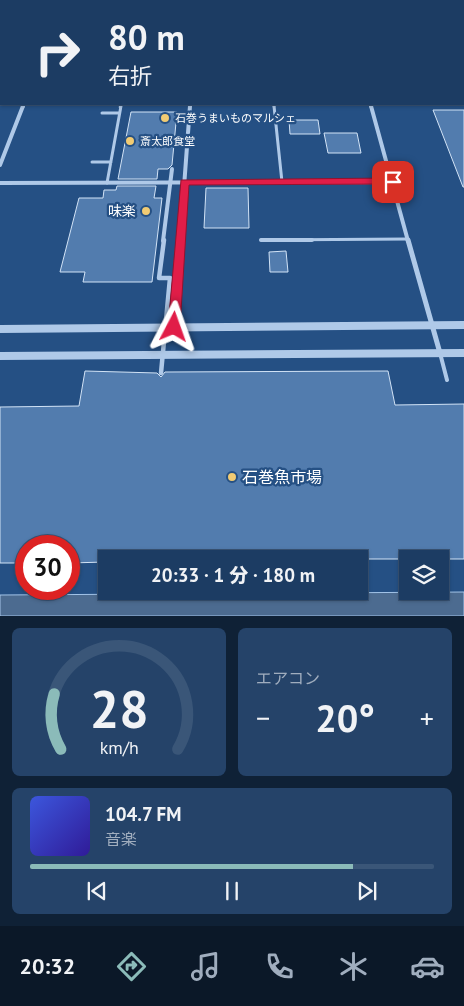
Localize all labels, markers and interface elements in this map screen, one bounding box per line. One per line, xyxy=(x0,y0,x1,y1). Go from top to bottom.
text: 80 m xyxy=(108,14,185,60)
icon: right xyxy=(25,20,90,85)
text: 右折 xyxy=(108,62,152,90)
place label: 石巻うまいものマルシェ xyxy=(175,111,296,125)
marker: 石巻うまいものマルシェ xyxy=(159,112,171,124)
place label: 斎太郎食堂 xyxy=(140,134,195,148)
marker: 斎太郎食堂 xyxy=(124,135,136,147)
pin xyxy=(372,161,414,203)
icon: arrive xyxy=(379,168,407,196)
place label: 味楽 xyxy=(108,202,136,220)
marker: 味楽 xyxy=(140,205,152,217)
position arrow xyxy=(147,300,199,352)
place label: 石巻魚市場 xyxy=(242,467,322,487)
marker: 石巻魚市場 xyxy=(226,471,238,483)
speed limit sign: 30 xyxy=(15,535,80,600)
map controls xyxy=(399,550,449,600)
button: layers xyxy=(399,550,449,600)
text: 20:33 · 1 分 · 180 m xyxy=(151,563,315,587)
text: エアコン xyxy=(256,668,320,688)
text: 28 xyxy=(90,675,148,742)
text: 20° xyxy=(315,693,375,742)
text: − xyxy=(256,699,270,736)
text: + xyxy=(420,699,434,736)
text: km/h xyxy=(99,736,139,759)
text: 104.7 FM xyxy=(105,802,181,826)
text: 音楽 xyxy=(105,829,137,849)
icon: previous xyxy=(83,877,111,905)
icon: pause xyxy=(218,877,246,905)
icon: next xyxy=(353,877,381,905)
icon: directions xyxy=(114,949,149,984)
icon: music xyxy=(188,949,223,984)
icon: phone xyxy=(262,949,297,984)
icon: climate xyxy=(336,949,371,984)
icon: car xyxy=(410,949,445,984)
text: 20:32 xyxy=(19,952,75,980)

